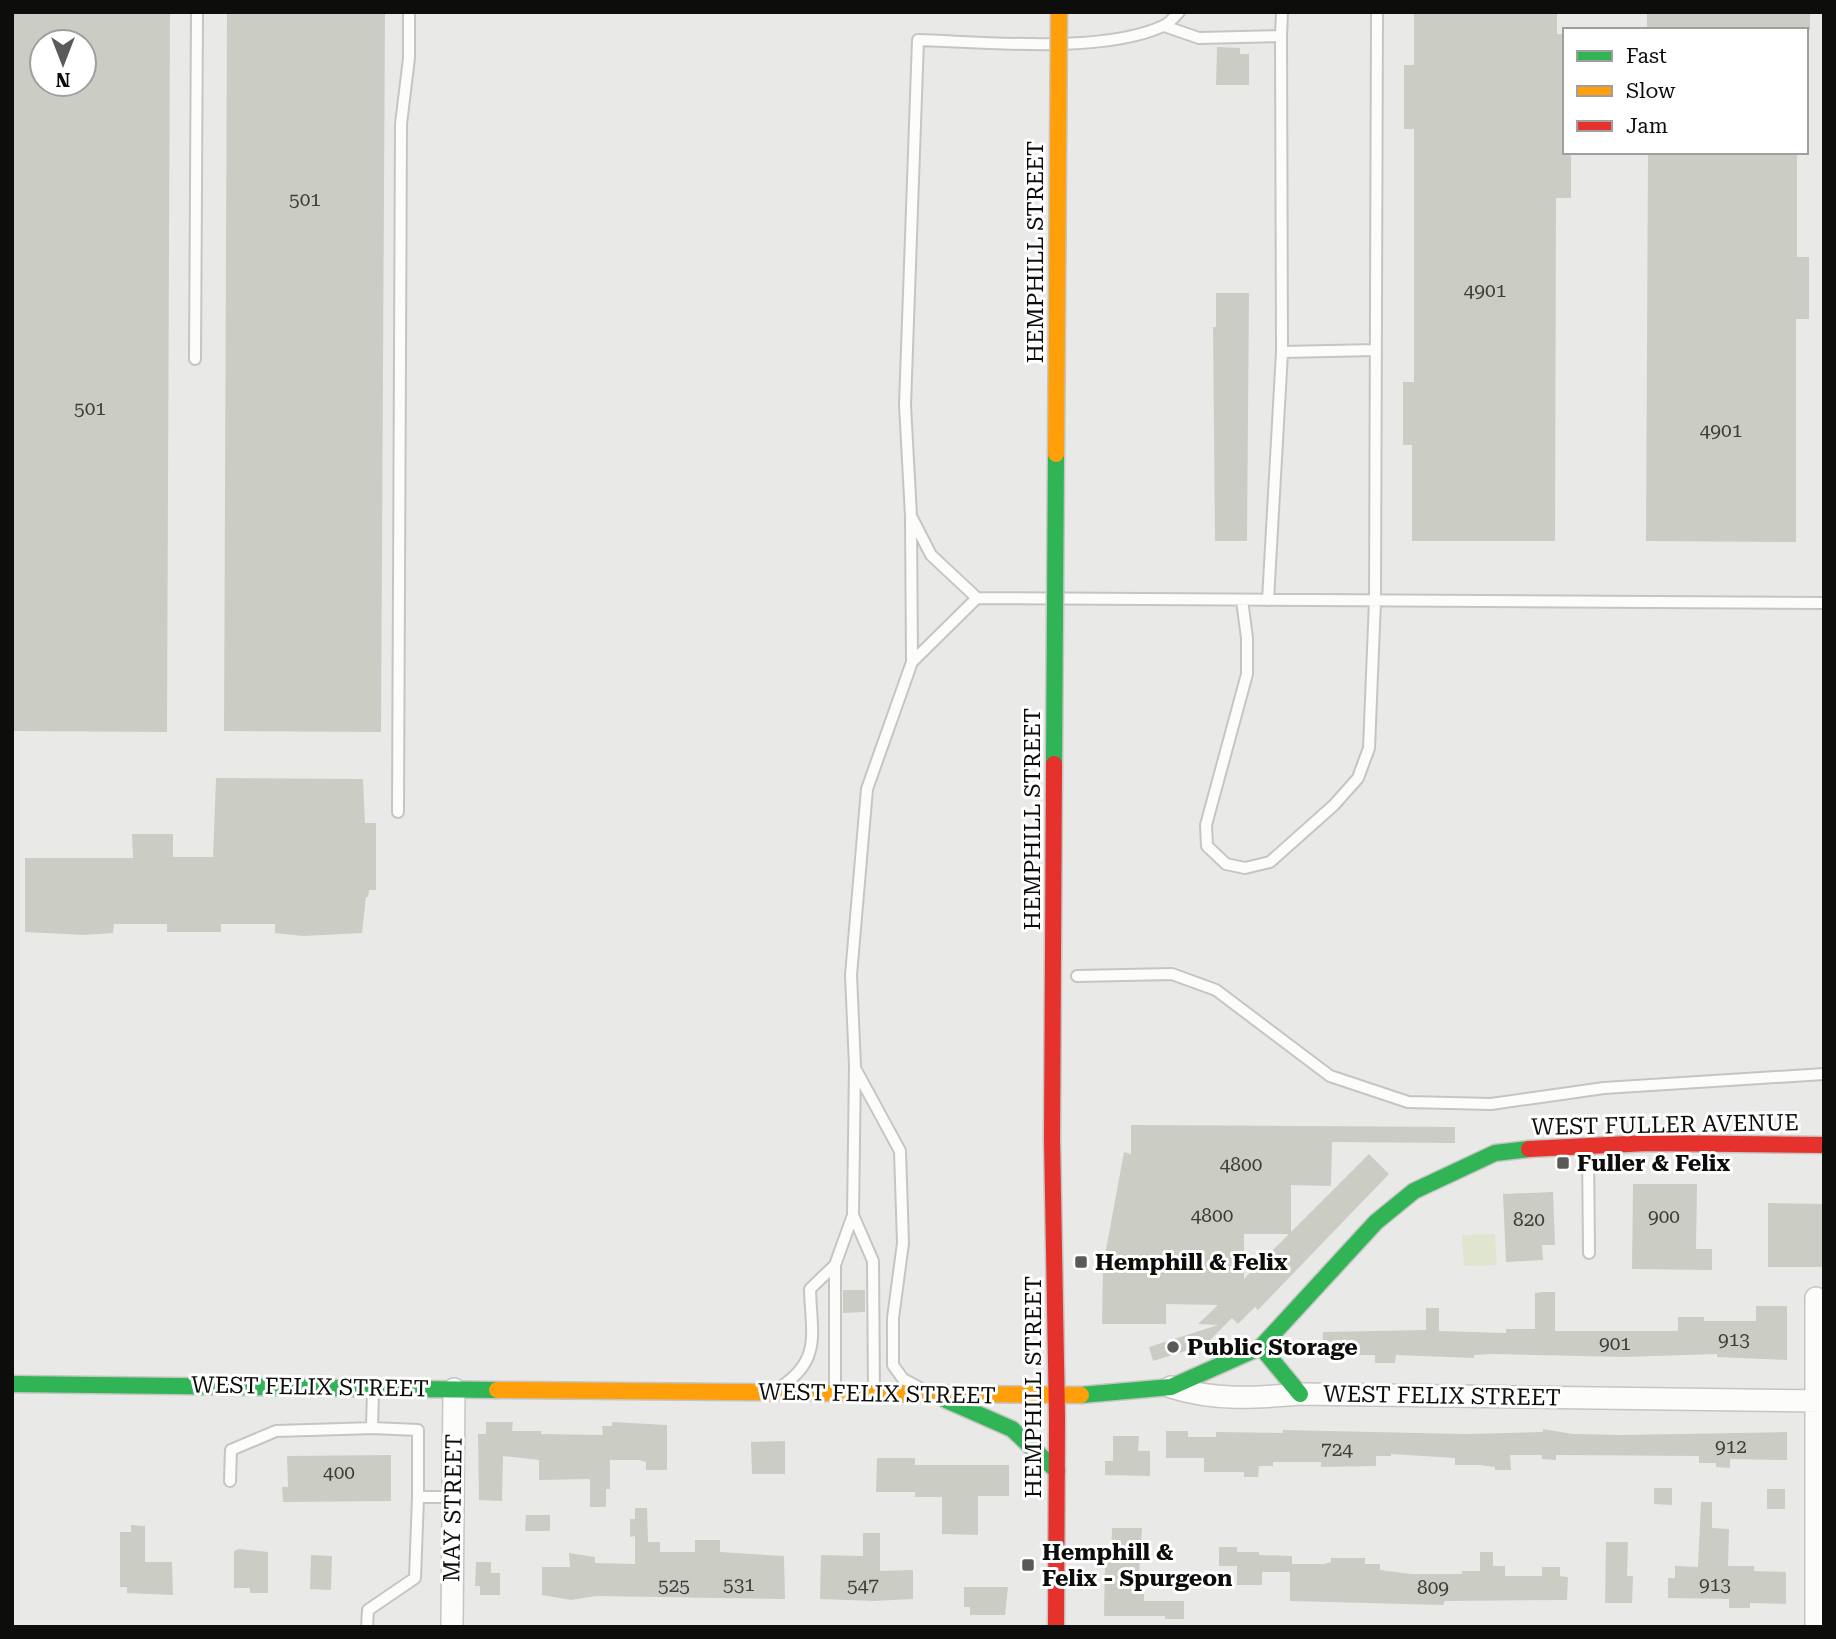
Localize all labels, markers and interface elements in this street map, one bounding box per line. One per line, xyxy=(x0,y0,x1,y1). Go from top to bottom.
north arrow xyxy=(28,28,98,98)
legend xyxy=(1563,28,1808,154)
text: Fast xyxy=(1626,44,1667,68)
text: N xyxy=(55,68,70,91)
text: Slow xyxy=(1626,79,1676,103)
text: Jam xyxy=(1626,114,1668,138)
street label: HEMPHILL STREET xyxy=(1022,141,1049,363)
house number: 501 xyxy=(289,188,321,211)
house number: 4901 xyxy=(1464,279,1506,302)
house number: 501 xyxy=(74,397,106,420)
house number: 4901 xyxy=(1700,419,1742,442)
street label: HEMPHILL STREET xyxy=(1019,708,1046,930)
street label: WEST FULLER AVENUE xyxy=(1531,1109,1799,1141)
place label: Fuller & Felix xyxy=(1577,1150,1730,1177)
house number: 4800 xyxy=(1220,1153,1262,1176)
marker: Fuller & Felix xyxy=(1555,1155,1571,1171)
house number: 4800 xyxy=(1191,1204,1233,1227)
house number: 900 xyxy=(1648,1205,1680,1228)
house number: 820 xyxy=(1513,1208,1545,1231)
place label: Hemphill & Felix xyxy=(1095,1249,1288,1276)
marker: Hemphill & Felix xyxy=(1073,1254,1089,1270)
street label: HEMPHILL STREET xyxy=(1020,1276,1047,1498)
house number: 913 xyxy=(1718,1328,1750,1351)
house number: 901 xyxy=(1599,1332,1631,1355)
place label: Public Storage xyxy=(1187,1334,1358,1361)
marker: Public Storage xyxy=(1165,1339,1181,1355)
street label: WEST FELIX STREET xyxy=(191,1371,429,1403)
street label: WEST FELIX STREET xyxy=(758,1378,996,1410)
street label: WEST FELIX STREET xyxy=(1323,1380,1561,1412)
street label: MAY STREET xyxy=(438,1434,468,1582)
house number: 912 xyxy=(1715,1435,1747,1458)
house number: 724 xyxy=(1321,1438,1353,1461)
house number: 400 xyxy=(323,1461,355,1484)
place label: Hemphill & Felix - Spurgeon xyxy=(1042,1539,1233,1592)
marker: Hemphill & Felix - Spurgeon xyxy=(1020,1557,1036,1573)
house number: 531 xyxy=(723,1573,755,1596)
house number: 913 xyxy=(1699,1573,1731,1596)
house number: 525 xyxy=(658,1574,690,1597)
house number: 547 xyxy=(847,1574,879,1597)
house number: 809 xyxy=(1417,1576,1449,1599)

